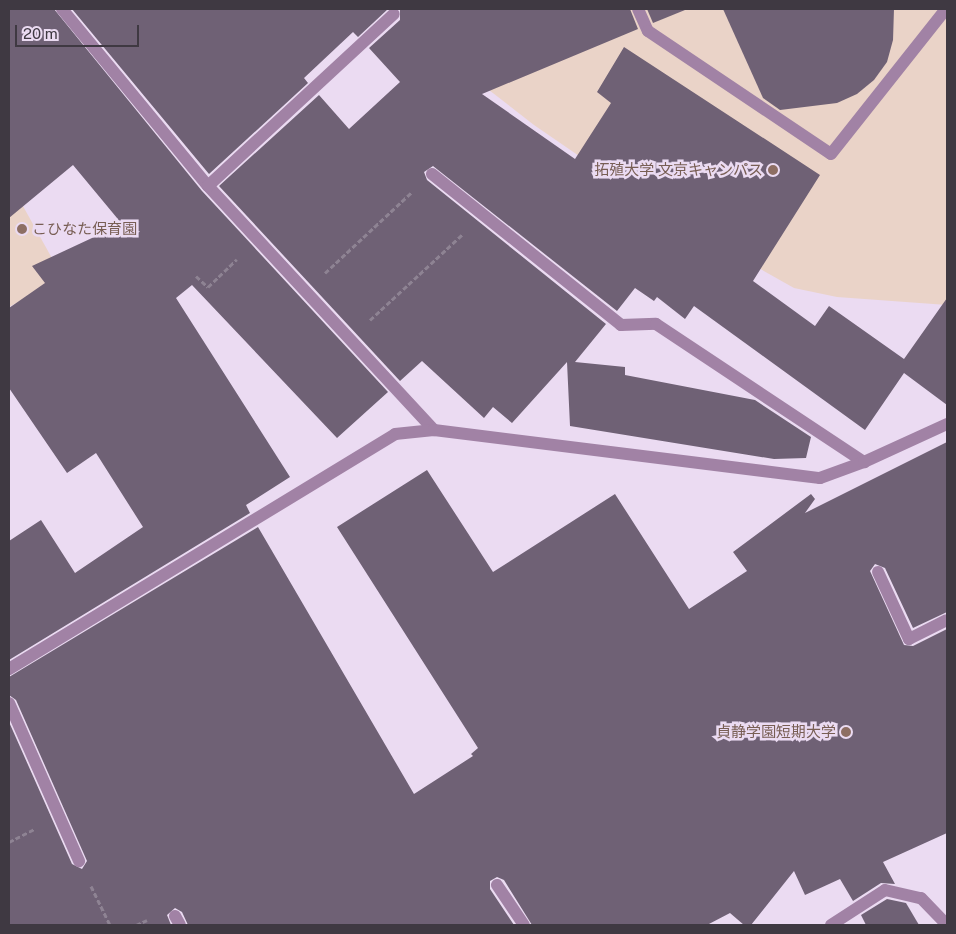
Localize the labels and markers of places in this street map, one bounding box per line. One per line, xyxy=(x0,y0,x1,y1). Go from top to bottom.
place label: 拓殖大学 文京キャンパス xyxy=(594,161,763,179)
marker: 拓殖大学 文京キャンパス xyxy=(767,164,779,176)
place label: こひなた保育園 xyxy=(32,220,137,238)
marker: こひなた保育園 xyxy=(16,223,28,235)
place label: 貞静学園短期大学 xyxy=(716,723,836,741)
marker: 貞静学園短期大学 xyxy=(840,726,852,738)

